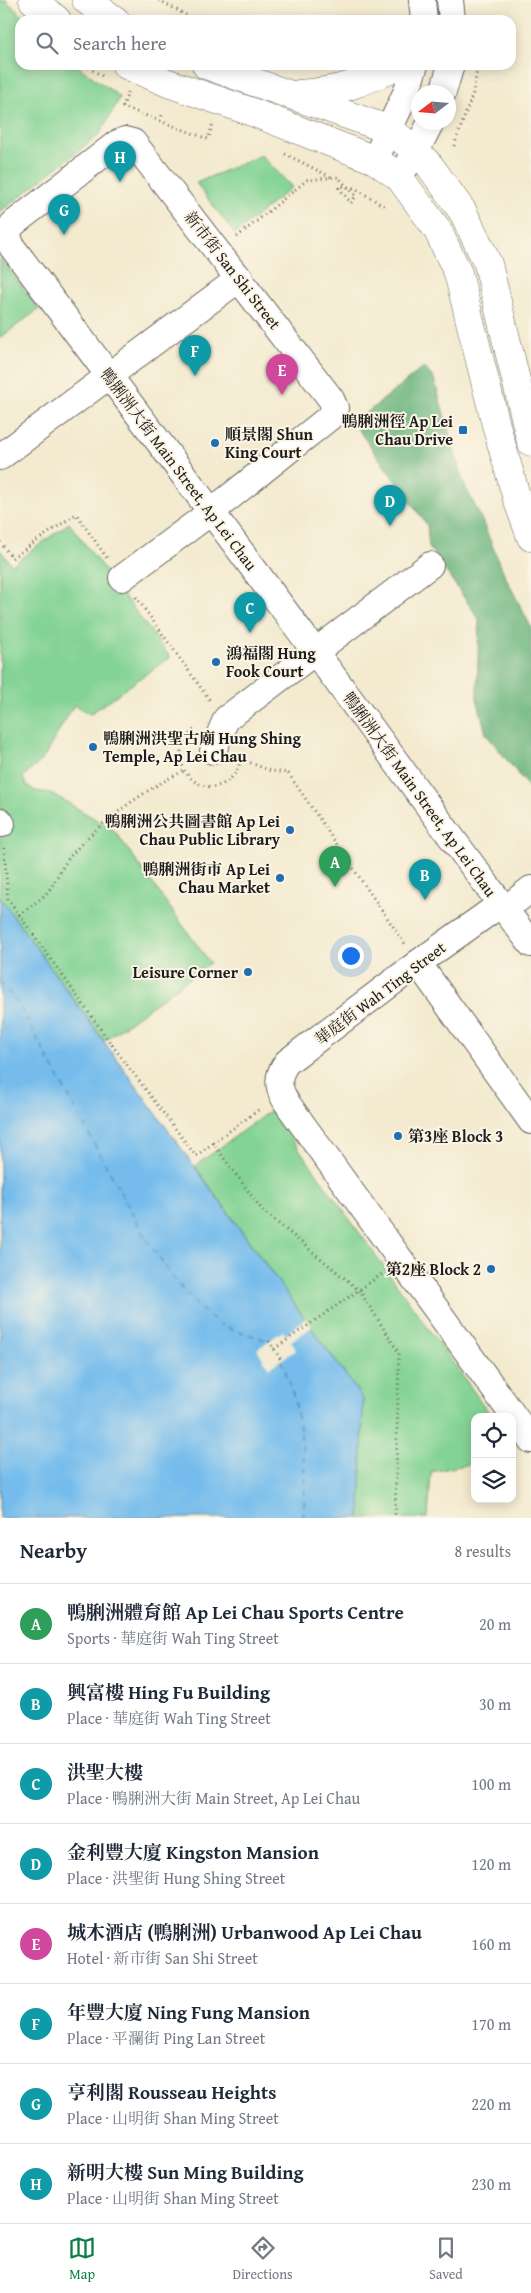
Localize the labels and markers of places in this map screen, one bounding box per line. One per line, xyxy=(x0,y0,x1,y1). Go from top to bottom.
pin: H xyxy=(104,141,136,182)
pin: G xyxy=(48,194,80,235)
pin: F xyxy=(179,335,211,376)
pin: E xyxy=(266,354,298,395)
place label: 鴨脷洲徑 Ap Lei Chau Drive xyxy=(341,409,453,451)
place label: 順景閣 Shun King Court xyxy=(225,422,314,464)
marker: 鴨脷洲徑 Ap Lei Chau Drive xyxy=(457,424,469,436)
marker: 順景閣 Shun King Court xyxy=(209,437,221,449)
pin: D xyxy=(374,485,406,526)
pin: C xyxy=(234,592,266,633)
place label: 鴻福閣 Hung Fook Court xyxy=(226,641,316,683)
marker: 鴻福閣 Hung Fook Court xyxy=(210,656,222,668)
place label: 鴨脷洲洪聖古廟 Hung Shing Temple, Ap Lei Chau xyxy=(103,726,301,768)
marker: 鴨脷洲洪聖古廟 Hung Shing Temple, Ap Lei Chau xyxy=(87,741,99,753)
place label: 鴨脷洲公共圖書館 Ap Lei Chau Public Library xyxy=(104,809,281,851)
marker: 鴨脷洲公共圖書館 Ap Lei Chau Public Library xyxy=(284,824,296,836)
pin: A xyxy=(319,846,351,887)
place label: 鴨脷洲街市 Ap Lei Chau Market xyxy=(142,857,270,899)
pin: B xyxy=(409,859,441,900)
marker: 鴨脷洲街市 Ap Lei Chau Market xyxy=(274,872,286,884)
place label: Leisure Corner xyxy=(133,960,239,984)
marker: Leisure Corner xyxy=(242,966,254,978)
place label: 第3座 Block 3 xyxy=(408,1124,503,1148)
marker: 第3座 Block 3 xyxy=(392,1130,404,1142)
place label: 第2座 Block 2 xyxy=(386,1257,481,1281)
marker: 第2座 Block 2 xyxy=(485,1263,497,1275)

